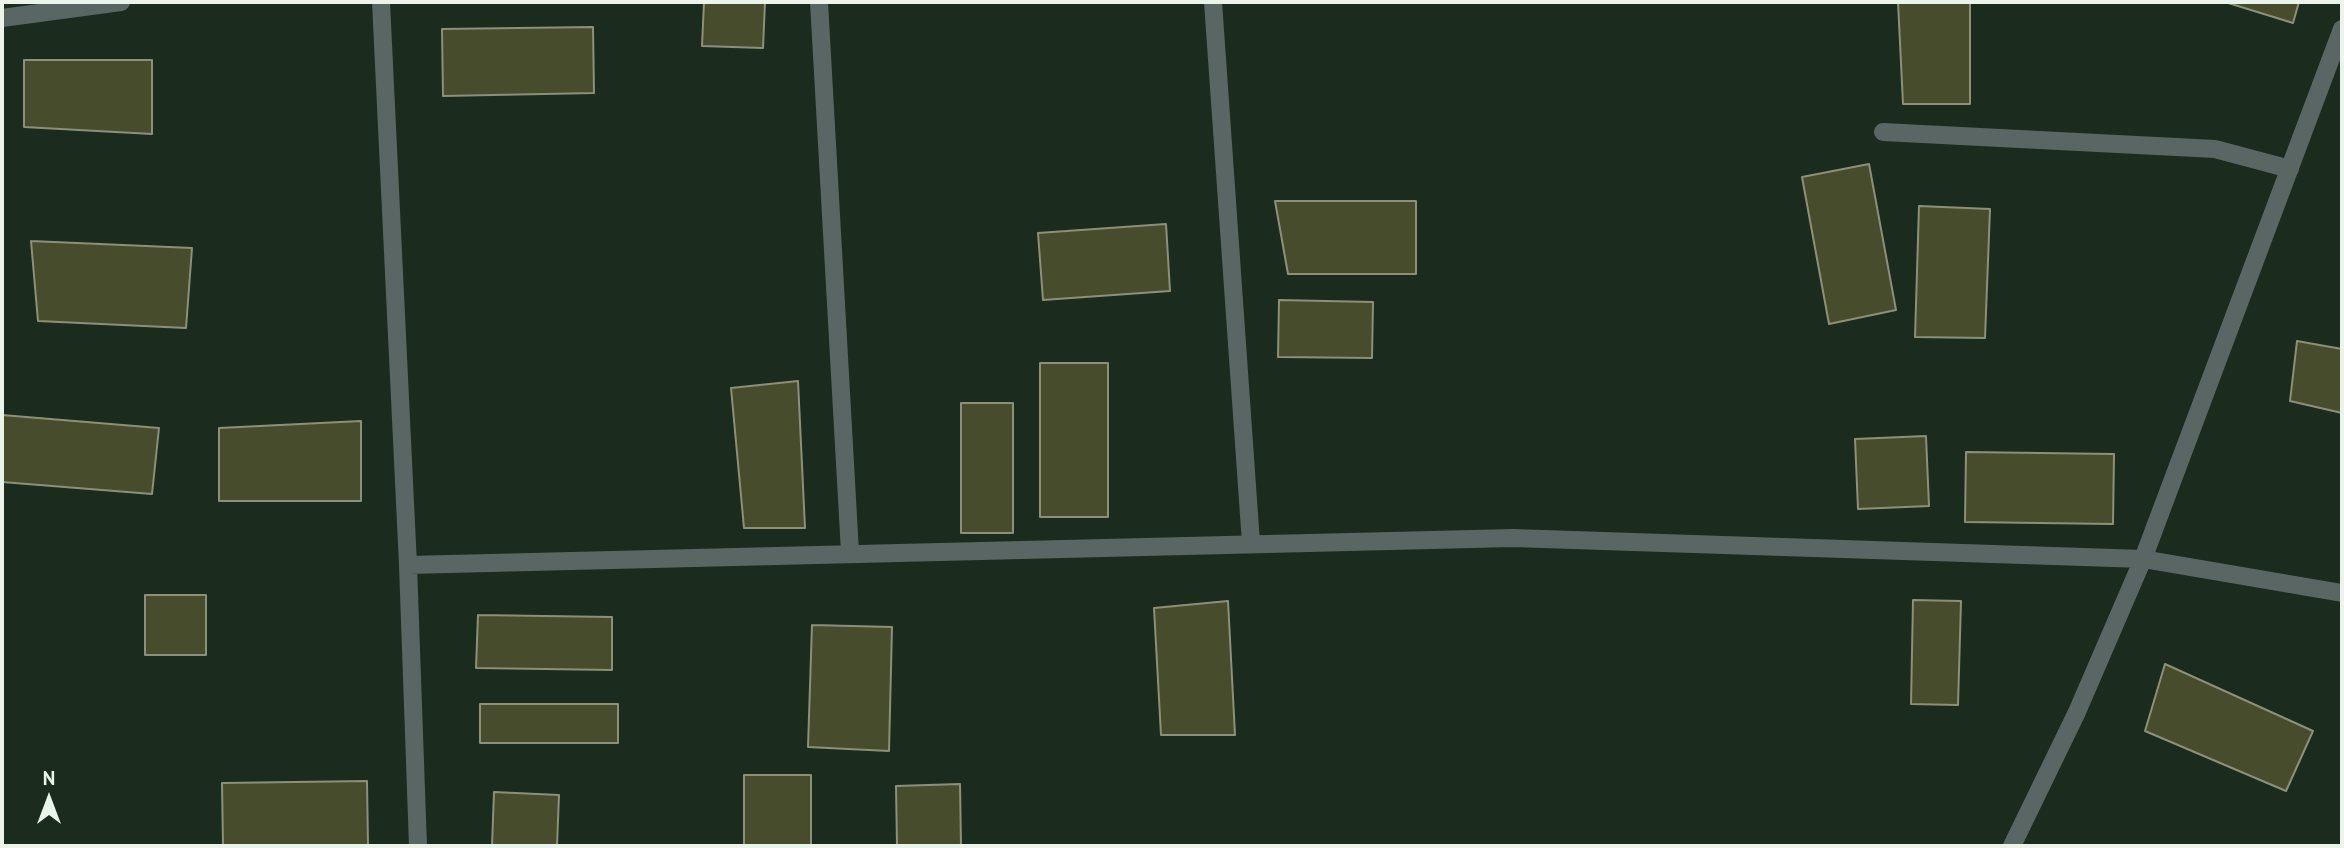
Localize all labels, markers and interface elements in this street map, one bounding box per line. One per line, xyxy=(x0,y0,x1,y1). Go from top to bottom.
north arrow xyxy=(14,764,84,834)
text: N xyxy=(43,766,55,790)

